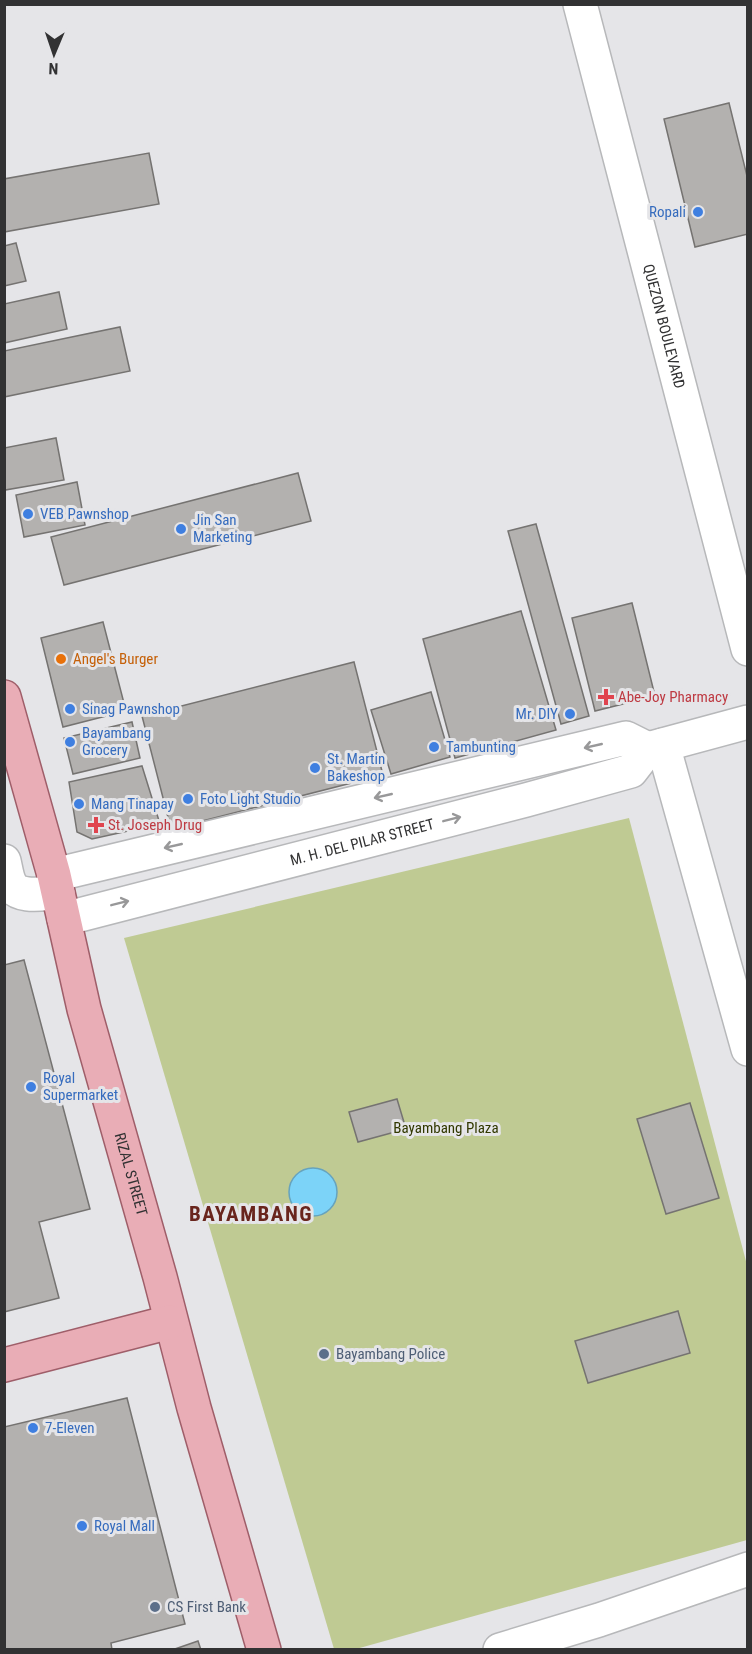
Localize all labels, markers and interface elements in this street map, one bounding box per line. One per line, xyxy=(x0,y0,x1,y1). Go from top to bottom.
north arrow xyxy=(24,24,84,84)
text: N xyxy=(48,59,59,78)
place label: Ropali xyxy=(649,203,686,221)
marker: Ropali xyxy=(691,205,705,219)
street label: QUEZON BOULEVARD xyxy=(639,262,689,390)
place label: VEB Pawnshop xyxy=(40,505,129,523)
marker: VEB Pawnshop xyxy=(21,507,35,521)
place label: Jin San Marketing xyxy=(193,511,252,546)
marker: Jin San Marketing xyxy=(174,522,188,536)
place label: Angel's Burger xyxy=(73,650,158,668)
marker: Angel's Burger xyxy=(54,652,68,666)
place label: Abe-Joy Pharmacy xyxy=(618,688,728,706)
marker: Abe-Joy Pharmacy xyxy=(599,690,613,704)
place label: Sinag Pawnshop xyxy=(82,700,180,718)
marker: Sinag Pawnshop xyxy=(63,702,77,716)
place label: Mr. DIY xyxy=(516,705,558,723)
marker: Mr. DIY xyxy=(563,707,577,721)
place label: Bayambang Grocery xyxy=(82,724,151,759)
marker: Bayambang Grocery xyxy=(63,735,77,749)
place label: Tambunting xyxy=(446,738,516,756)
marker: Tambunting xyxy=(427,740,441,754)
one-way arrow xyxy=(584,741,603,752)
place label: St. Martin Bakeshop xyxy=(327,750,385,785)
marker: St. Martin Bakeshop xyxy=(308,761,322,775)
place label: Foto Light Studio xyxy=(200,790,301,808)
one-way arrow xyxy=(374,791,393,803)
marker: Foto Light Studio xyxy=(181,792,195,806)
place label: Mang Tinapay xyxy=(91,795,174,813)
marker: Mang Tinapay xyxy=(72,797,86,811)
one-way arrow xyxy=(442,813,461,824)
street label: M. H. DEL PILAR STREET xyxy=(288,815,436,869)
place label: St. Joseph Drug xyxy=(108,816,202,834)
marker: St. Joseph Drug xyxy=(89,818,103,832)
one-way arrow xyxy=(163,841,182,853)
one-way arrow xyxy=(111,897,130,909)
place label: Royal Supermarket xyxy=(43,1069,118,1104)
marker: Royal Supermarket xyxy=(24,1080,38,1094)
park label: Bayambang Plaza xyxy=(393,1119,499,1137)
street label: RIZAL STREET xyxy=(111,1131,151,1218)
district label: BAYAMBANG xyxy=(189,1202,313,1226)
place label: Bayambang Police xyxy=(336,1345,445,1363)
marker: Bayambang Police xyxy=(317,1347,331,1361)
place label: 7-Eleven xyxy=(45,1419,95,1437)
marker: 7-Eleven xyxy=(26,1421,40,1435)
place label: Royal Mall xyxy=(94,1517,155,1535)
marker: Royal Mall xyxy=(75,1519,89,1533)
place label: CS First Bank xyxy=(167,1598,246,1616)
marker: CS First Bank xyxy=(148,1600,162,1614)

